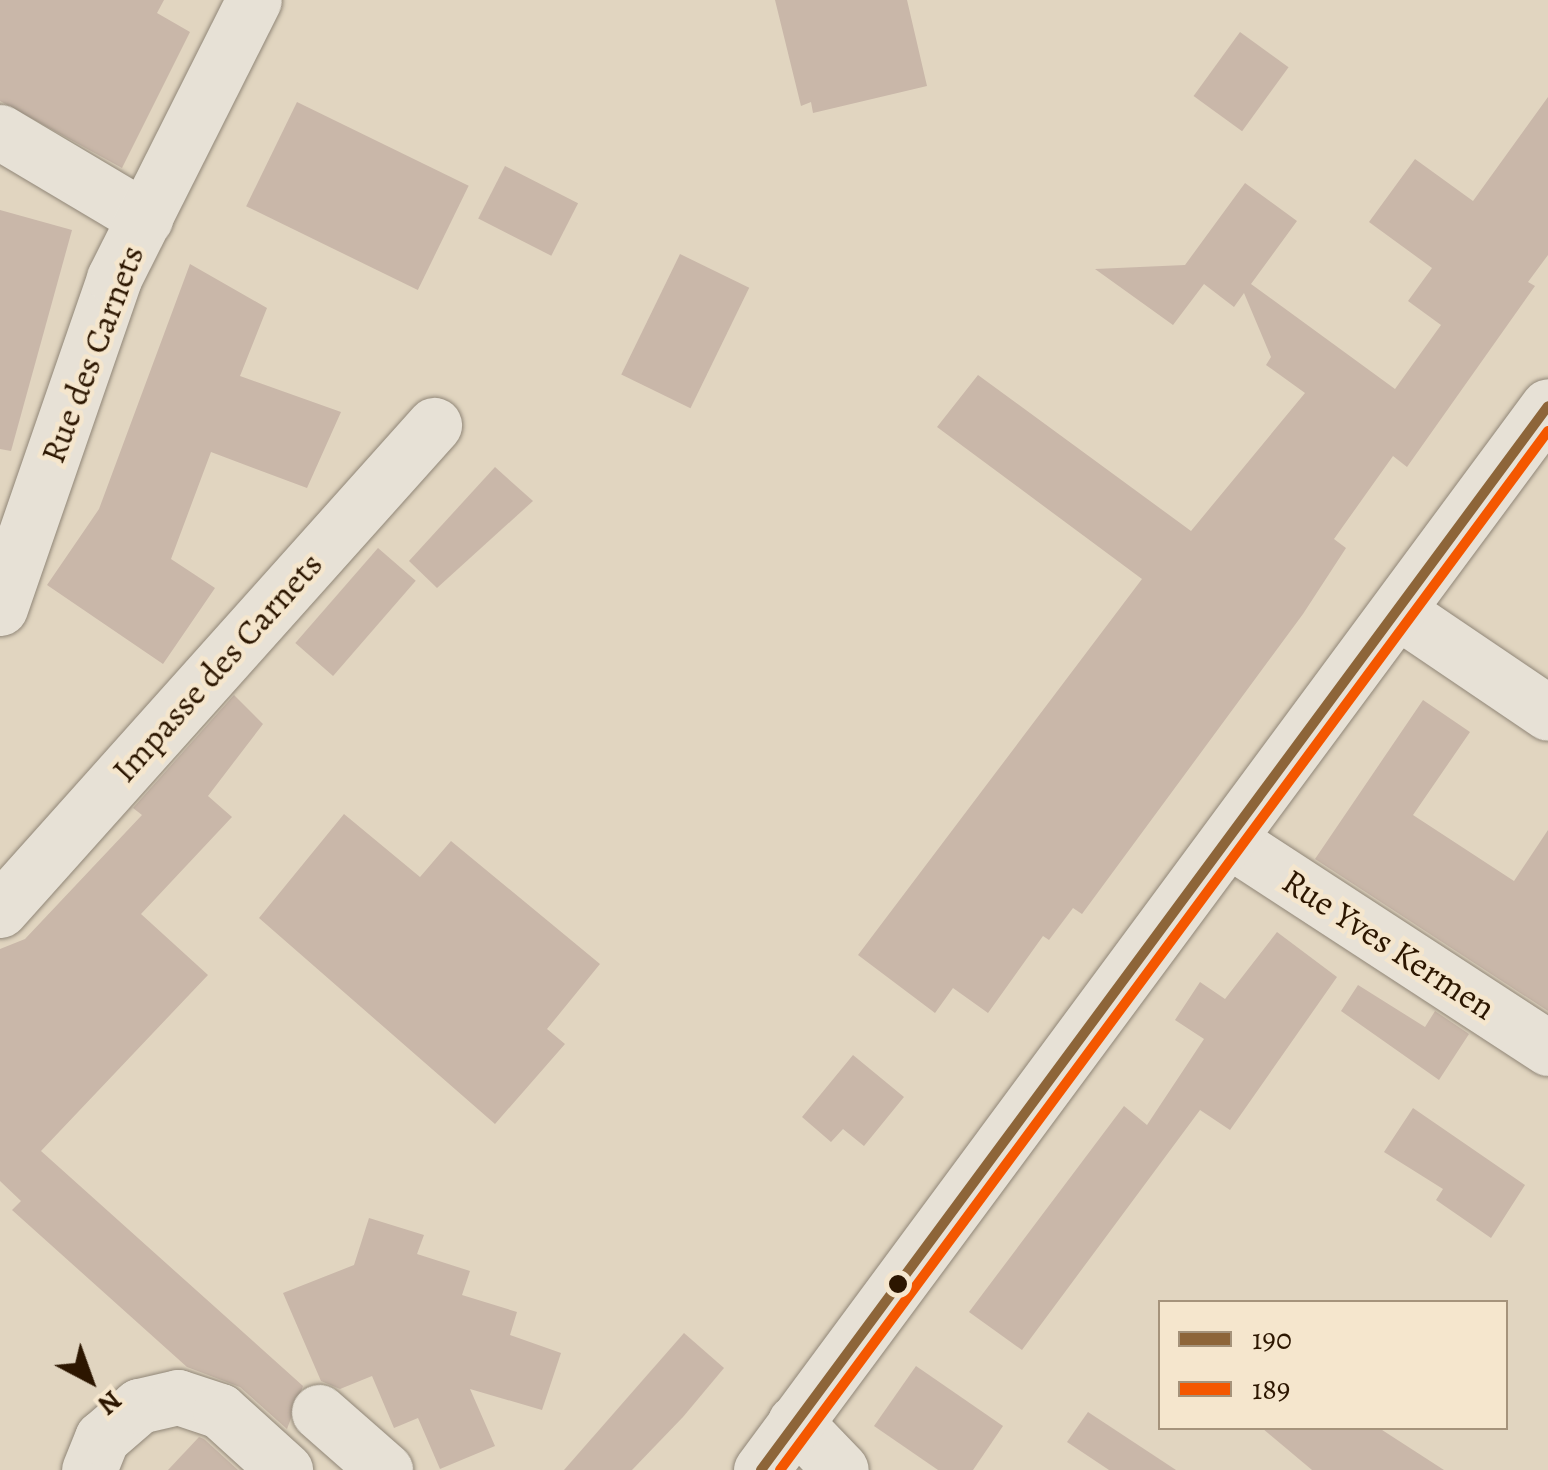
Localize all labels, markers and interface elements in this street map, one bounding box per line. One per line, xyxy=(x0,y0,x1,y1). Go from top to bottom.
street label: Rue des Carnets xyxy=(31,239,153,469)
street label: Impasse des Carnets xyxy=(103,544,331,790)
street label: Rue Yves Kermen xyxy=(1275,860,1503,1028)
unlabelled marker xyxy=(888,1274,908,1294)
legend xyxy=(1158,1300,1508,1430)
text: 190 xyxy=(1252,1319,1292,1359)
north arrow xyxy=(40,1330,140,1430)
text: 189 xyxy=(1252,1369,1290,1409)
text: N xyxy=(90,1382,130,1424)

